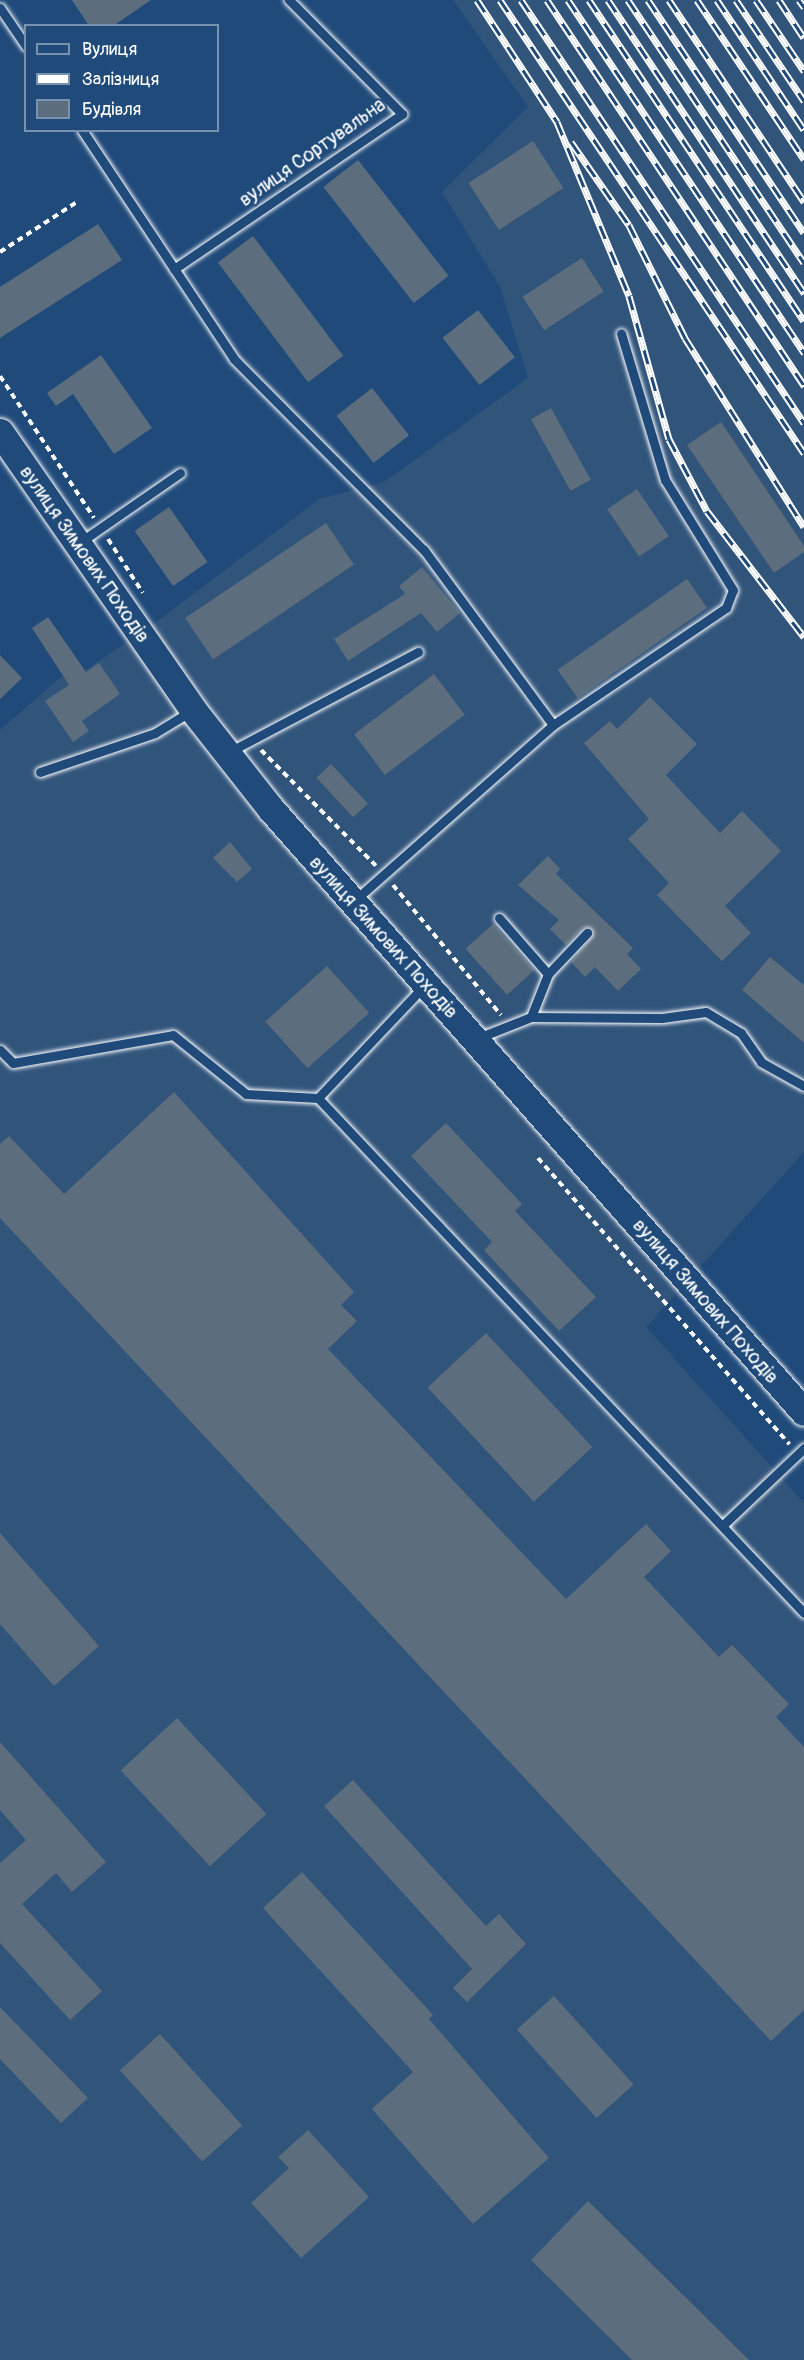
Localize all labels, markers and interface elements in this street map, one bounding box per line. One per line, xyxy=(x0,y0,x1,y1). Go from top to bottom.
legend xyxy=(24,24,219,132)
text: Вулиця xyxy=(82,38,137,61)
text: Залізниця xyxy=(82,68,159,91)
street label: вулиця Сортувальна xyxy=(234,92,390,212)
text: Будівля xyxy=(82,98,141,121)
street label: вулиця Зимових Походів xyxy=(15,461,155,647)
street label: вулиця Зимових Походів xyxy=(305,851,463,1023)
street label: вулиця Зимових Походів xyxy=(628,1214,784,1388)

